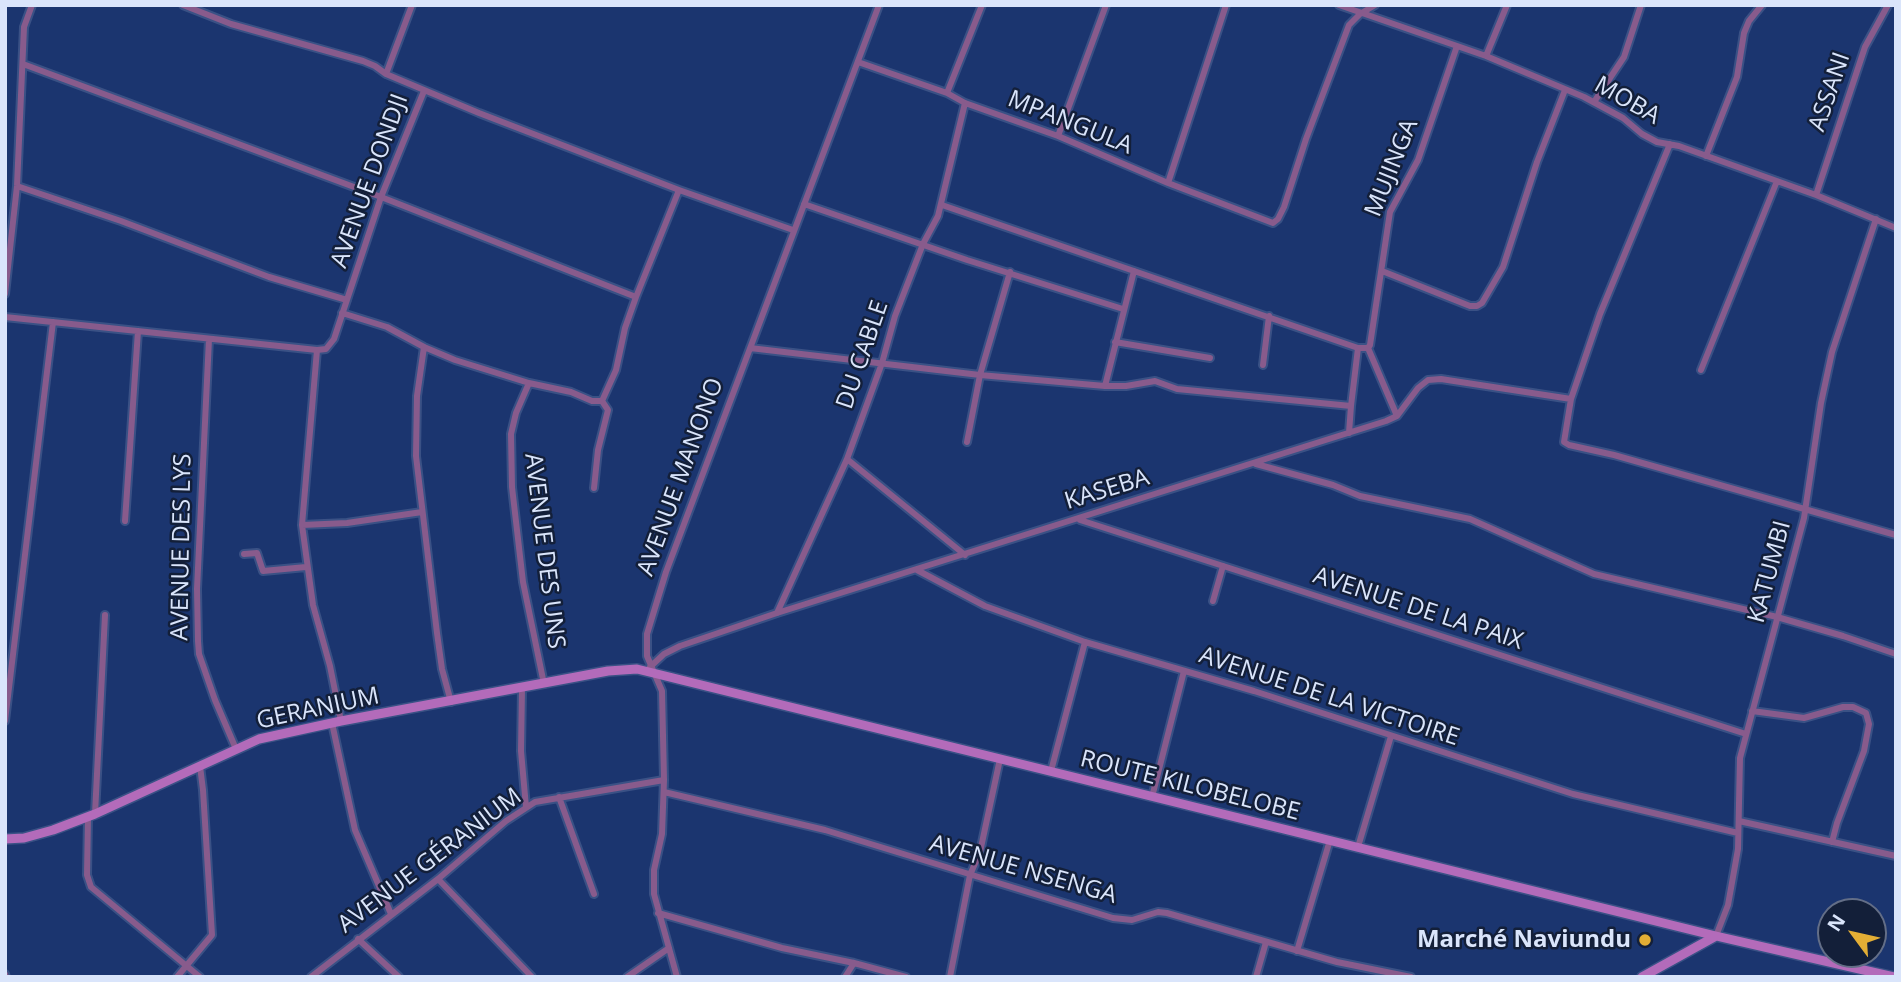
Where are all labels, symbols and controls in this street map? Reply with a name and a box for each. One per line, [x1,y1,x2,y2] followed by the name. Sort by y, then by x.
[1803,49,1857,135] street label: ASSANI
[1589,71,1665,131] street label: MOBA
[1003,85,1137,161] street label: MPANGULA
[325,90,415,272] street label: AVENUE DONDJI
[1359,115,1425,221] street label: MUJINGA
[831,297,895,413] street label: DU CABLE
[632,374,730,580] street label: AVENUE MANONO
[518,452,570,650] street label: AVENUE DES UNS
[166,453,198,641] street label: AVENUE DES LYS
[1061,464,1153,516] street label: KASEBA
[1743,518,1797,626] street label: KATUMBI
[1309,561,1527,657] street label: AVENUE DE LA PAIX
[1195,641,1463,753] street label: AVENUE DE LA VICTOIRE
[254,682,382,736] street label: GERANIUM
[1077,745,1303,827] street label: ROUTE KILOBELOBE
[332,783,528,939] street label: AVENUE GÉRANIUM
[926,830,1120,910] street label: AVENUE NSENGA
[1817,898,1887,968] north arrow
[1821,909,1851,936] text: N
[1417,926,1631,954] place label: Marché Naviundu
[1637,932,1653,948] marker: Marché Naviundu

